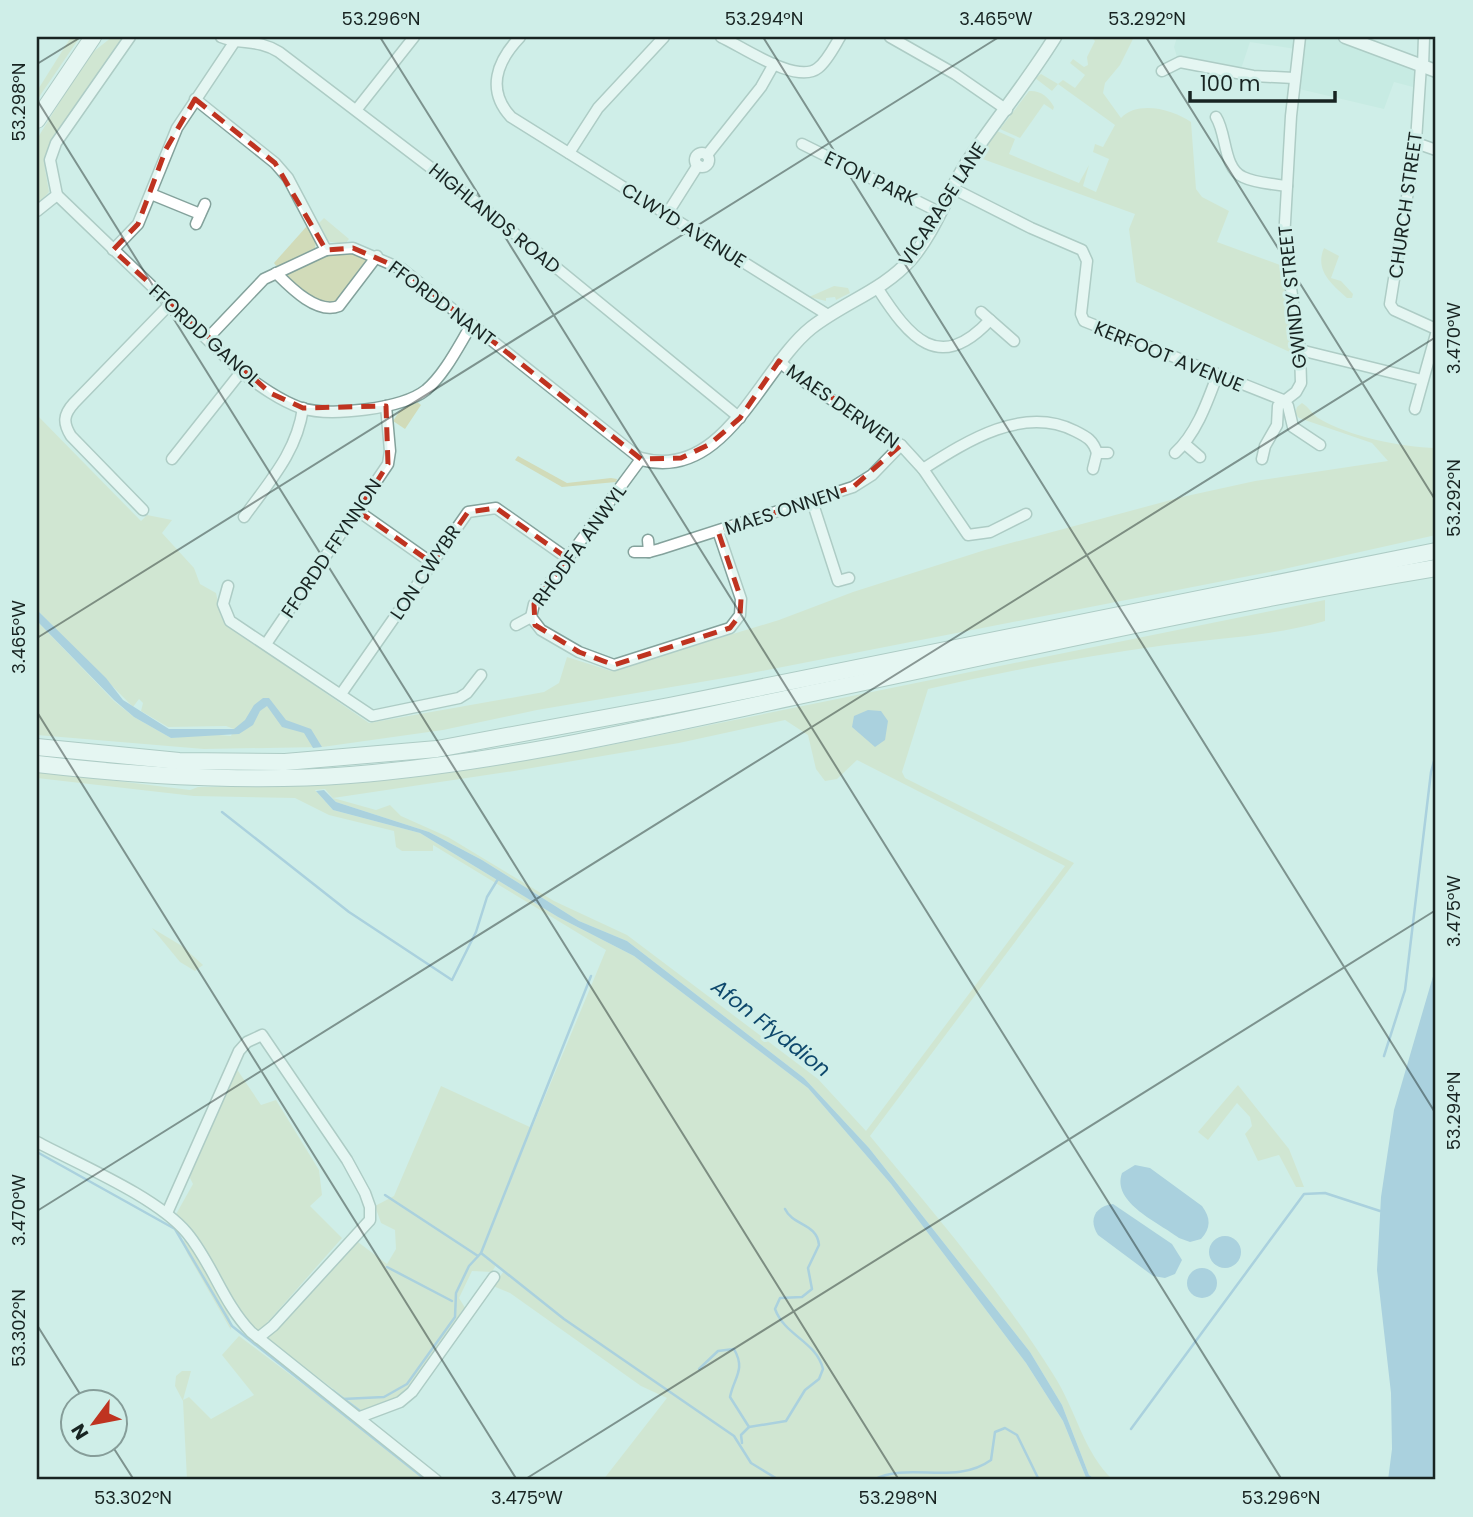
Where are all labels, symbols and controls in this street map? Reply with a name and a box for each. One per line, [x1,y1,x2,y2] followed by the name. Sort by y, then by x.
[342,6,420,31] text: 53.296°N
[725,6,803,31] text: 53.294°N
[959,6,1033,31] text: 3.465°W
[1108,6,1186,31] text: 53.292°N
[1190,60,1335,104] scale bar
[6,63,31,141] text: 53.298°N
[1200,69,1260,98] text: 100 m
[1382,130,1429,280] street label: CHURCH STREET
[892,137,993,272] street label: VICARAGE LANE
[820,144,922,213] street label: ETON PARK
[423,157,566,280] street label: HIGHLANDS ROAD
[616,176,751,275] street label: CLWYD AVENUE
[1272,224,1313,370] street label: GWINDY STREET
[383,254,501,353] street label: FFORDD NANT
[143,278,266,393] street label: FFORDD GANOL
[1441,302,1466,374] text: 3.470°W
[1090,314,1247,399] street label: KERFOOT AVENUE
[781,358,904,455] street label: MAES DERWEN
[1441,459,1466,537] text: 53.292°N
[275,473,388,623] street label: FFORDD FFYNNON
[526,479,633,612] street label: RHODFA ANWYL
[721,479,843,542] street label: MAES ONNEN
[384,520,467,625] street label: LON CWYBR
[6,600,31,674] text: 3.465°W
[1441,875,1466,947] text: 3.475°W
[705,971,837,1083] water label: Afon Ffyddion
[1441,1072,1466,1150] text: 53.294°N
[6,1174,31,1246] text: 3.470°W
[6,1289,31,1367] text: 53.302°N
[60,1388,130,1458] north arrow
[65,1419,95,1445] text: N
[94,1485,172,1510] text: 53.302°N
[491,1485,563,1510] text: 3.475°W
[859,1485,937,1510] text: 53.298°N
[1242,1485,1320,1510] text: 53.296°N

